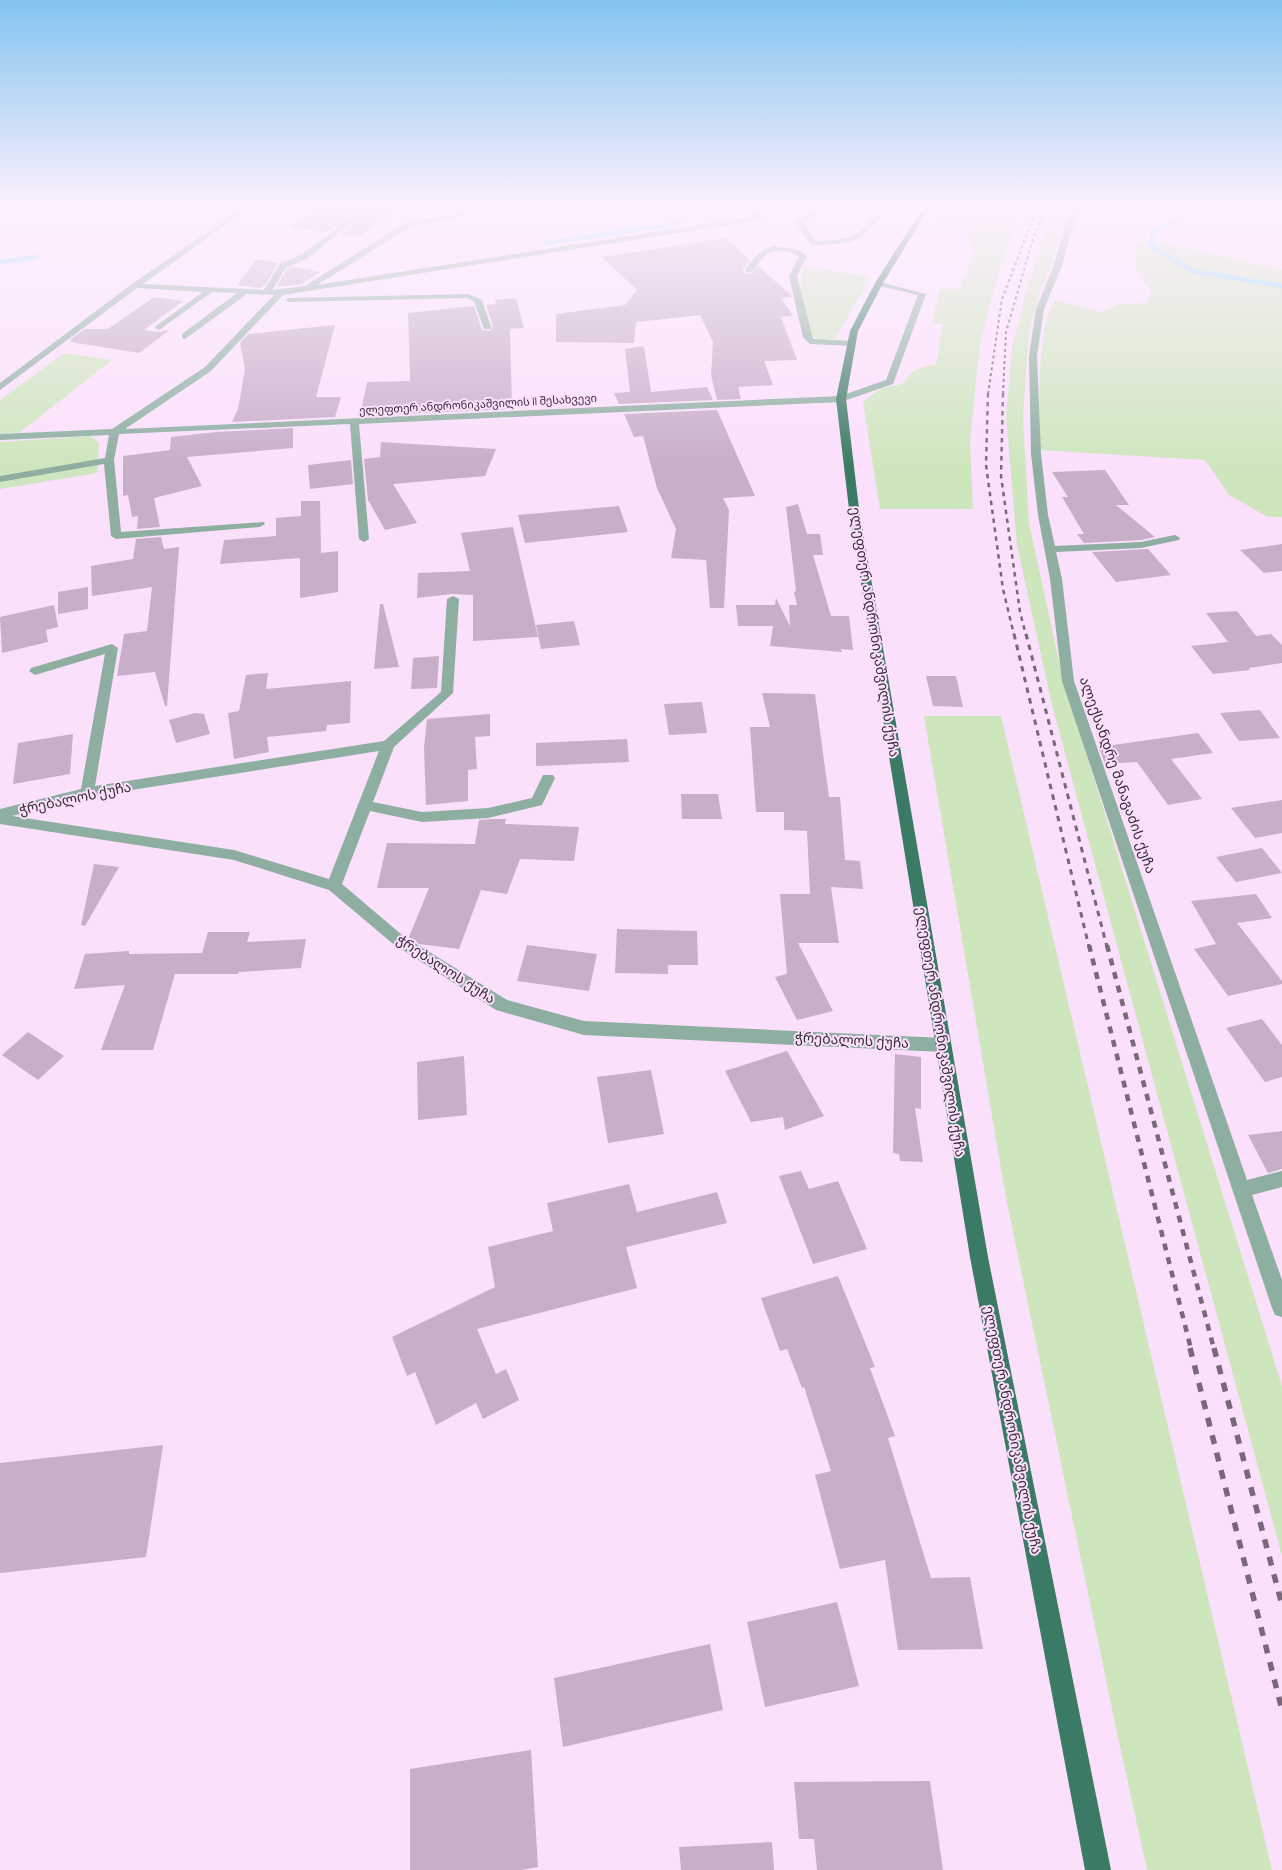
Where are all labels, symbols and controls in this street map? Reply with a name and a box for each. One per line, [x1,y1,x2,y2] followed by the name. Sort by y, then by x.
[359,391,597,417] street label: ელეფთერ ანდრონიკაშვილის II შესახვევი
[846,506,904,758] street label: ელეფთერ ანდრონიკაშვილის ქუჩა
[1076,674,1160,876] street label: ალექსანდრე მანაგაძის ქუჩა
[17,777,133,819] street label: ჭრებალოს ქუჩა
[912,906,970,1158] street label: ელეფთერ ანდრონიკაშვილის ქუჩა
[393,930,499,1008] street label: ჭრებალოს ქუჩა
[795,1028,909,1052] street label: ჭრებალოს ქუჩა
[980,1304,1046,1556] street label: ელეფთერ ანდრონიკაშვილის ქუჩა

